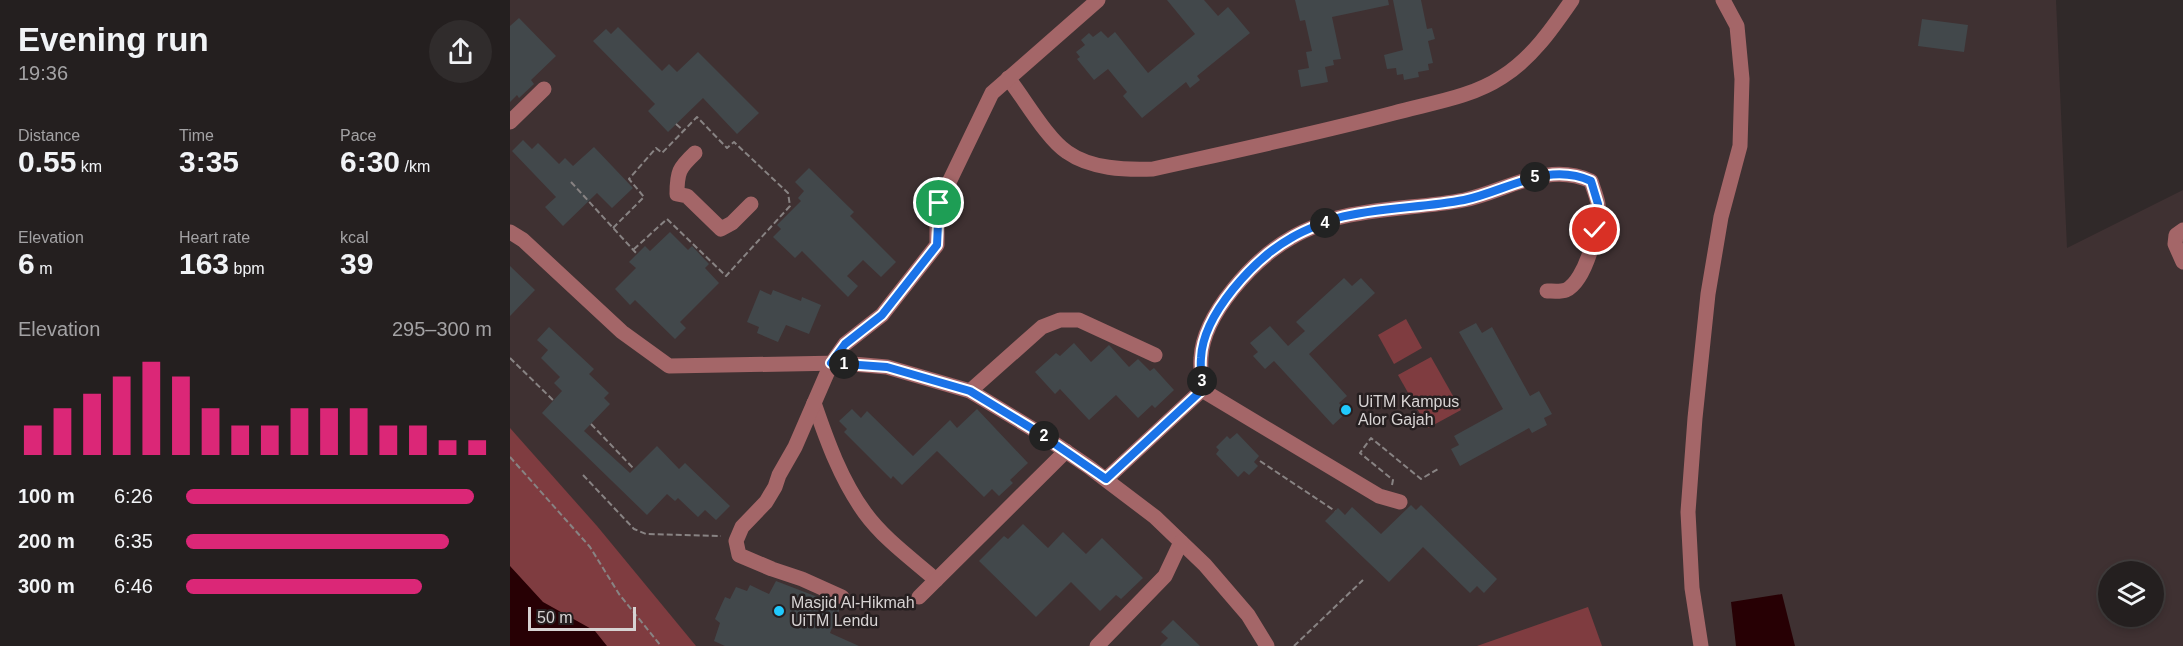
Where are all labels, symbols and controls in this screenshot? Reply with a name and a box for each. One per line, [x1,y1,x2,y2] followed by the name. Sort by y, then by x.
[429,20,492,83] button: share
[18,21,209,58] text: Evening run
[18,62,68,84] text: 19:36
[18,127,80,144] text: Distance
[179,127,214,144] text: Time
[340,127,376,144] text: Pace
[18,145,76,178] text: 0.55
[179,145,239,178] text: 3:35
[340,145,400,178] text: 6:30
[76,158,102,175] text: km
[400,158,430,175] text: /km
[1520,162,1550,192] pin: 5
[1531,168,1539,185] text: 5
[913,177,964,228] pin
[922,186,955,219] icon: arrive
[1569,204,1620,255] pin
[1310,208,1340,238] pin: 4
[1578,213,1611,246] icon: check
[1321,214,1329,231] text: 4
[18,229,84,246] text: Elevation
[179,229,250,246] text: Heart rate
[340,229,368,246] text: kcal
[18,247,35,280] text: 6
[179,247,229,280] text: 163
[340,247,373,280] text: 39
[35,260,52,277] text: m
[229,260,265,277] text: bpm
[18,318,100,340] text: Elevation
[392,318,492,340] text: 295–300 m
[829,349,859,379] pin: 1
[840,355,848,372] text: 1
[1187,366,1217,396] pin: 3
[1198,372,1206,389] text: 3
[1358,393,1459,428] place label: UiTM Kampus Alor Gajah
[1339,403,1353,417] marker: UiTM Kampus Alor Gajah
[1029,421,1059,451] pin: 2
[1040,427,1048,444] text: 2
[18,485,75,507] text: 100 m
[114,485,153,507] text: 6:26
[18,530,75,552] text: 200 m
[114,530,153,552] text: 6:35
[2098,561,2164,627] map controls
[2098,561,2164,627] button: layers
[18,575,75,597] text: 300 m
[114,575,153,597] text: 6:46
[791,594,915,629] place label: Masjid Al-Hikmah UiTM Lendu
[528,604,636,632] scale bar
[772,604,786,618] marker: Masjid Al-Hikmah UiTM Lendu
[537,609,573,626] text: 50 m

